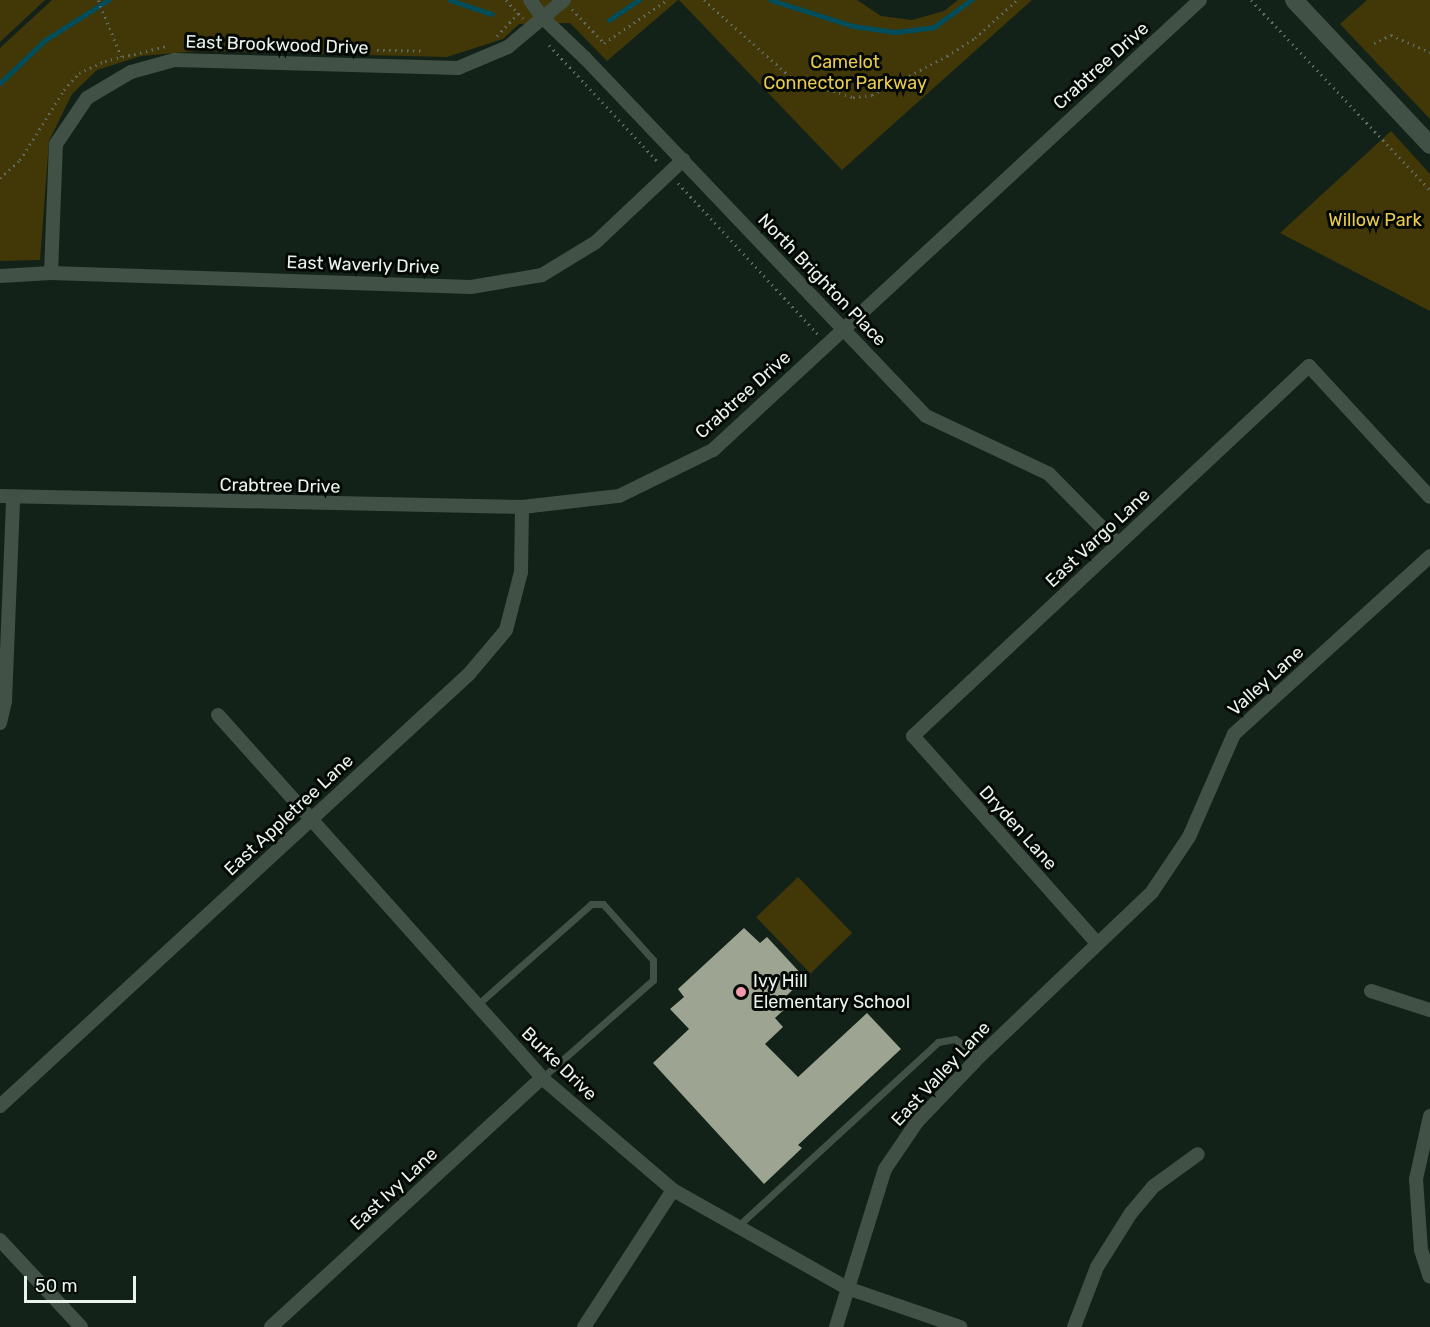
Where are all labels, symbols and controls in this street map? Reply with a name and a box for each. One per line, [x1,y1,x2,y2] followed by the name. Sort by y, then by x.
[1049,18,1153,114] street label: Crabtree Drive
[185,31,369,59] street label: East Brookwood Drive
[763,52,927,94] park label: Camelot Connector Parkway
[753,209,891,351] street label: North Brighton Place
[1328,209,1422,231] park label: Willow Park
[286,252,440,278] street label: East Waverly Drive
[691,347,795,443] street label: Crabtree Drive
[219,474,341,498] street label: Crabtree Drive
[1041,484,1155,592] street label: East Vargo Lane
[1224,641,1308,721] street label: Valley Lane
[220,750,358,880] street label: East Appletree Lane
[975,781,1061,875] street label: Dryden Lane
[753,971,911,1014] place label: Ivy Hill Elementary School
[734,985,748,999] marker: Ivy Hill Elementary School
[887,1017,995,1131] street label: East Valley Lane
[517,1023,601,1105] street label: Burke Drive
[346,1143,442,1235] street label: East Ivy Lane
[27,1264,140,1302] scale bar
[35,1275,78,1297] text: 50 m

